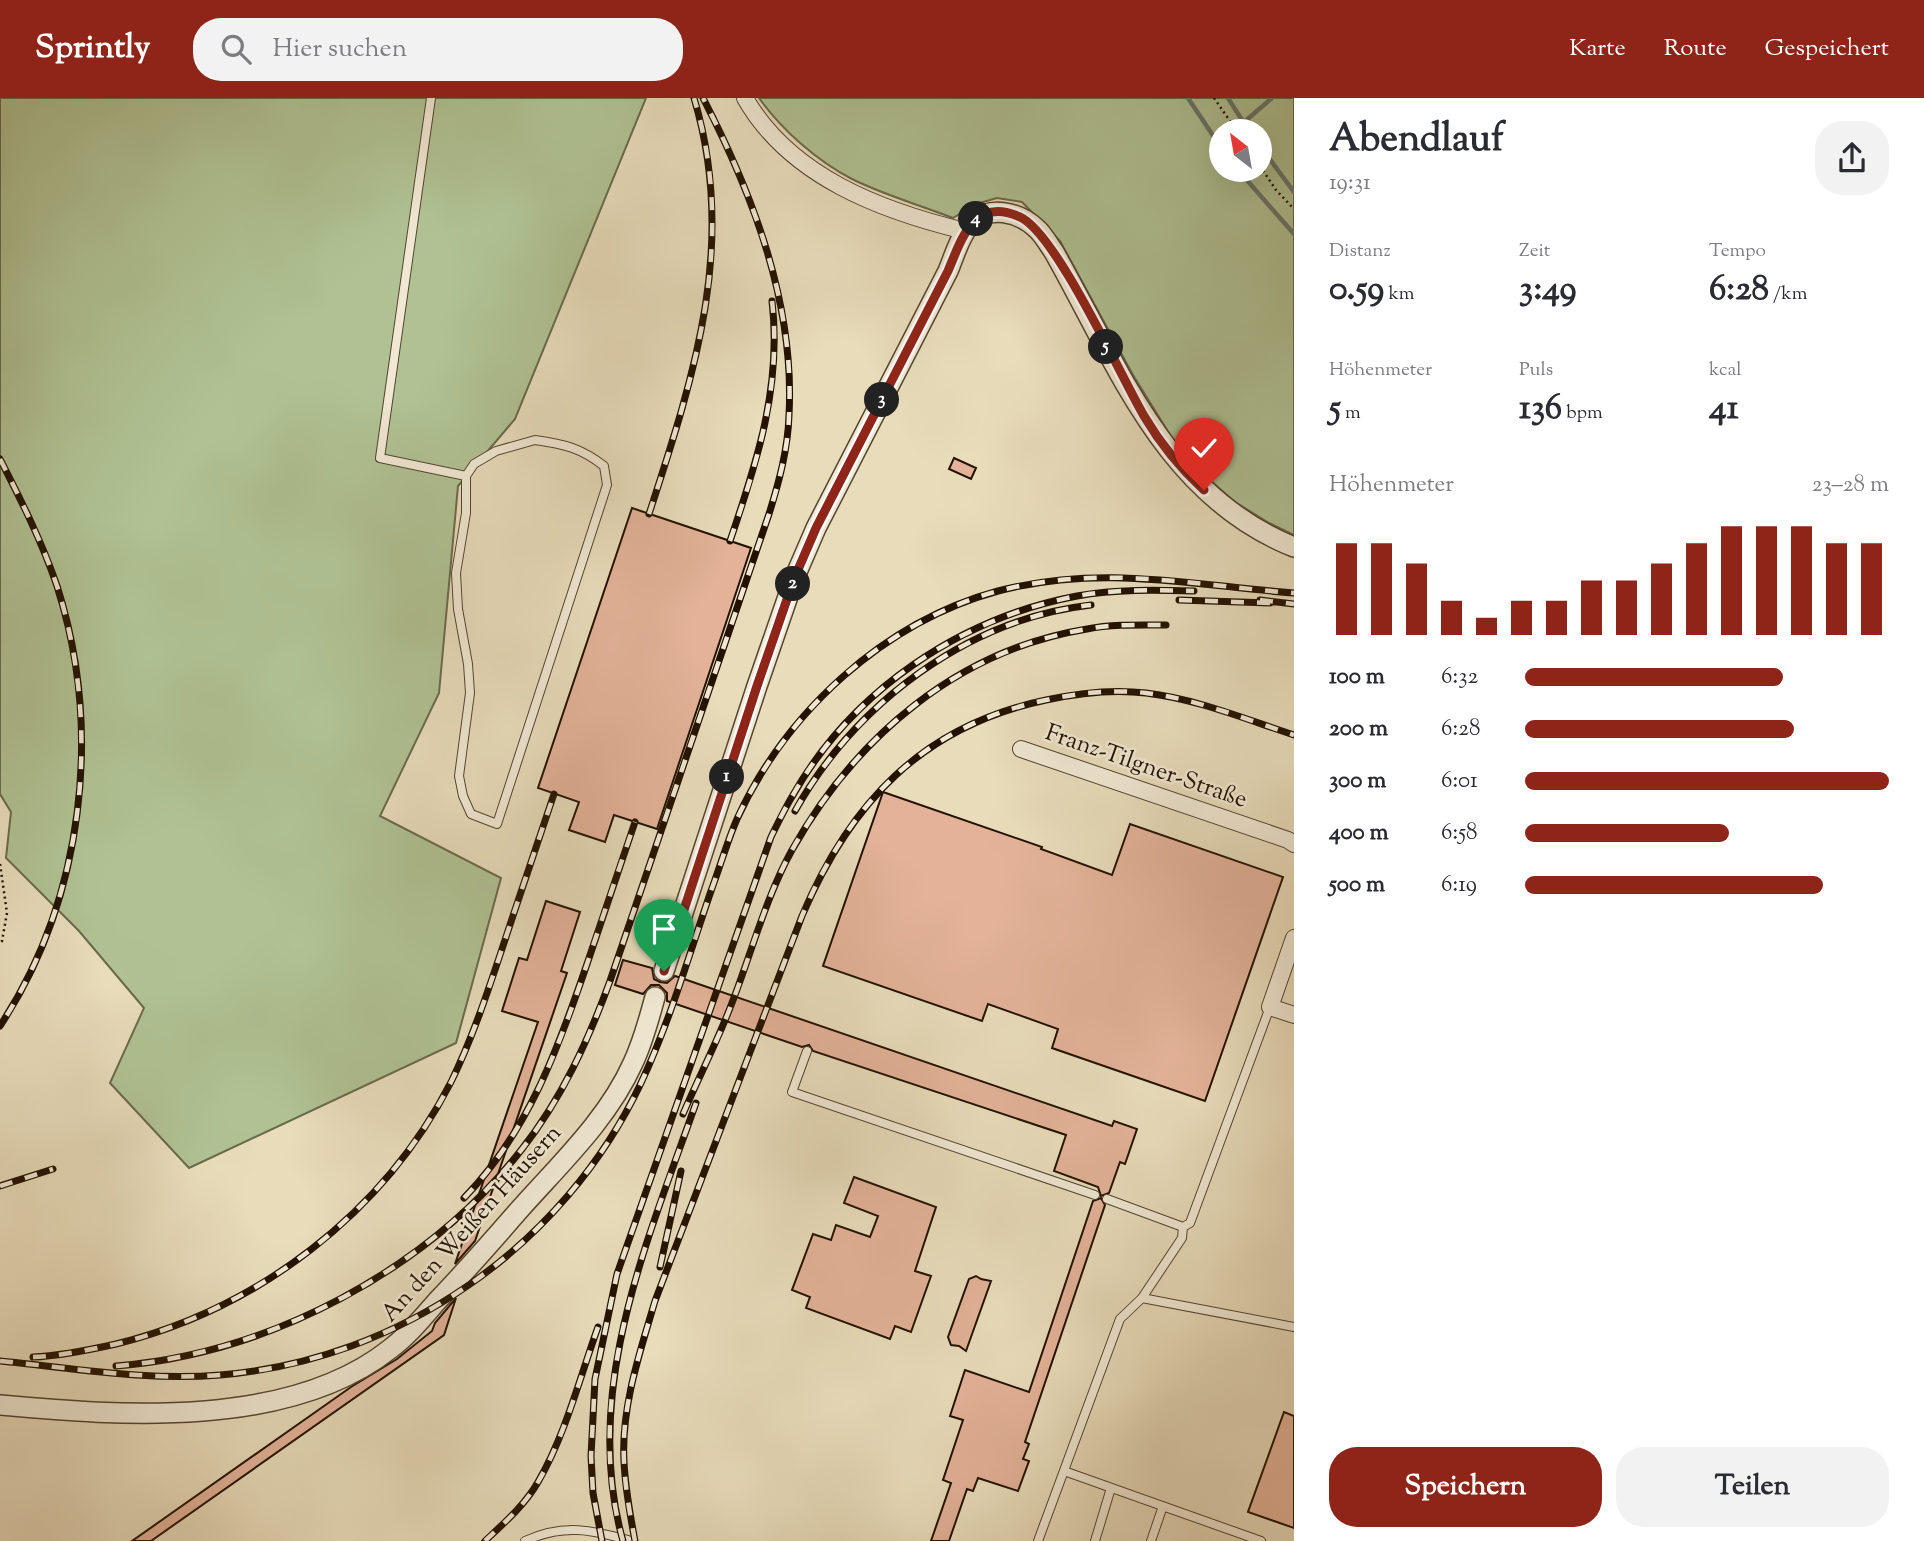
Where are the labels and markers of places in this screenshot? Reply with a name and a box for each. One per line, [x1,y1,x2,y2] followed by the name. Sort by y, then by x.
[958,202,993,236] pin: 4
[1088,330,1124,364] pin: 5
[864,382,900,418] pin: 3
[1174,418,1234,490] pin
[776,566,810,602] pin: 2
[710,760,744,794] pin: 1
[634,899,694,971] pin

